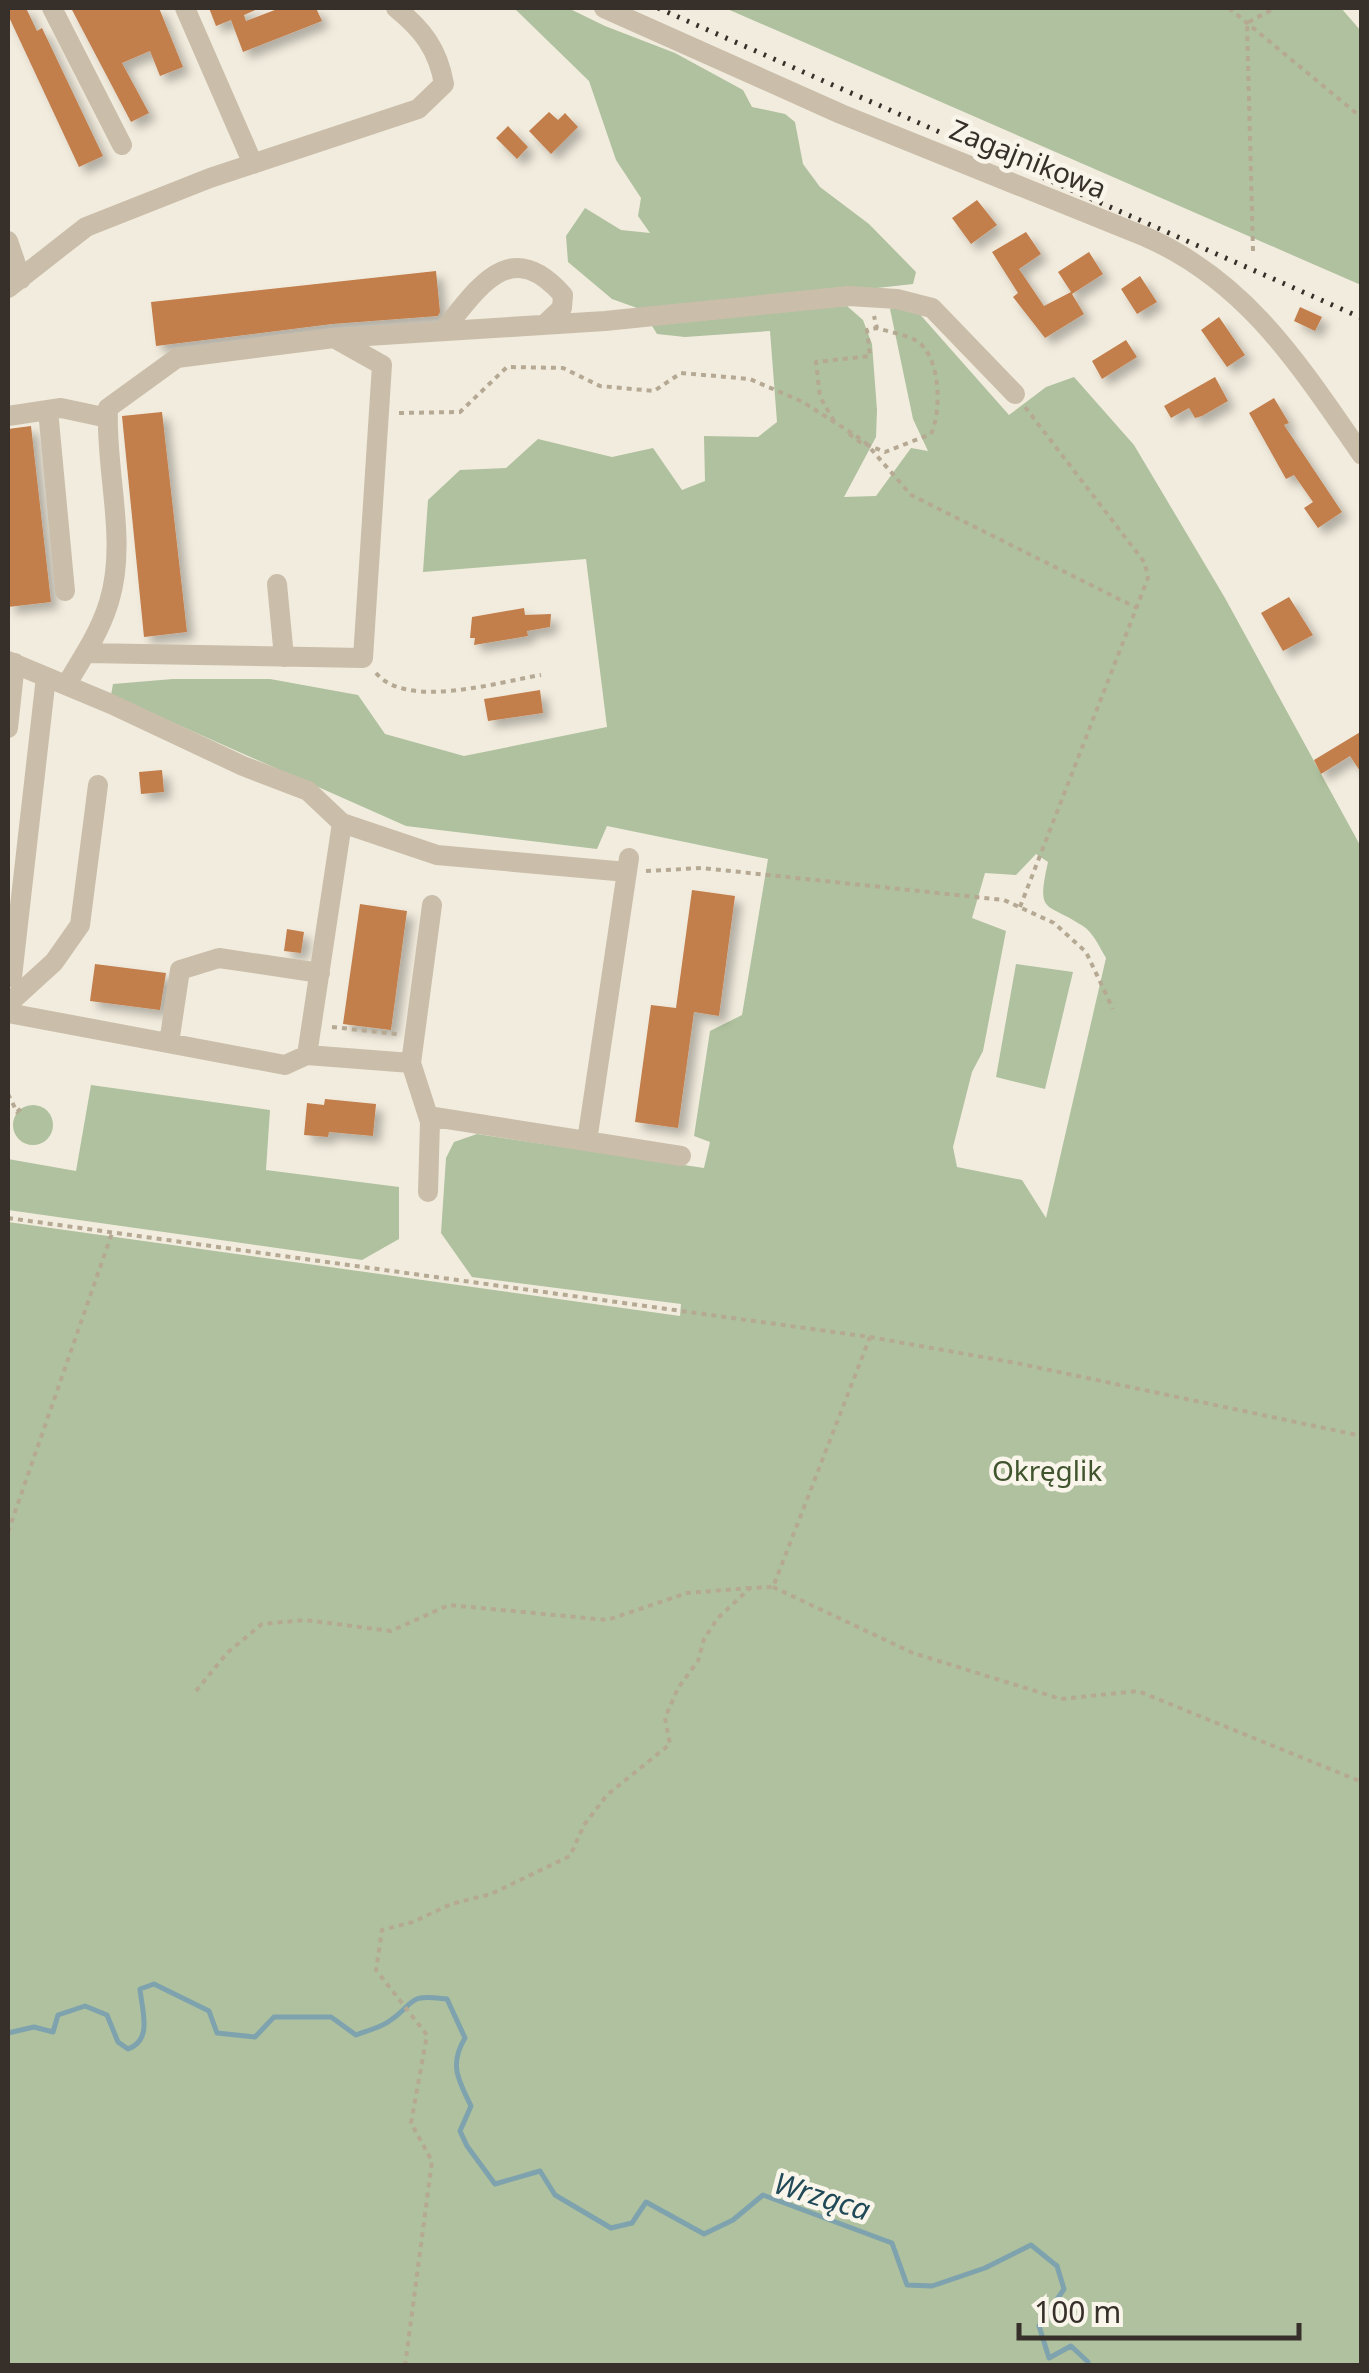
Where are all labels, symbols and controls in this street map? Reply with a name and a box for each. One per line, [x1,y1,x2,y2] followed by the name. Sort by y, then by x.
[945,109,1112,207] street label: Zagajnikowa
[992,1451,1102,1489] park label: Okręglik
[769,2162,875,2230] water label: Wrząca
[1019,2278,1299,2340] scale bar
[1034,2291,1121,2332] text: 100 m

